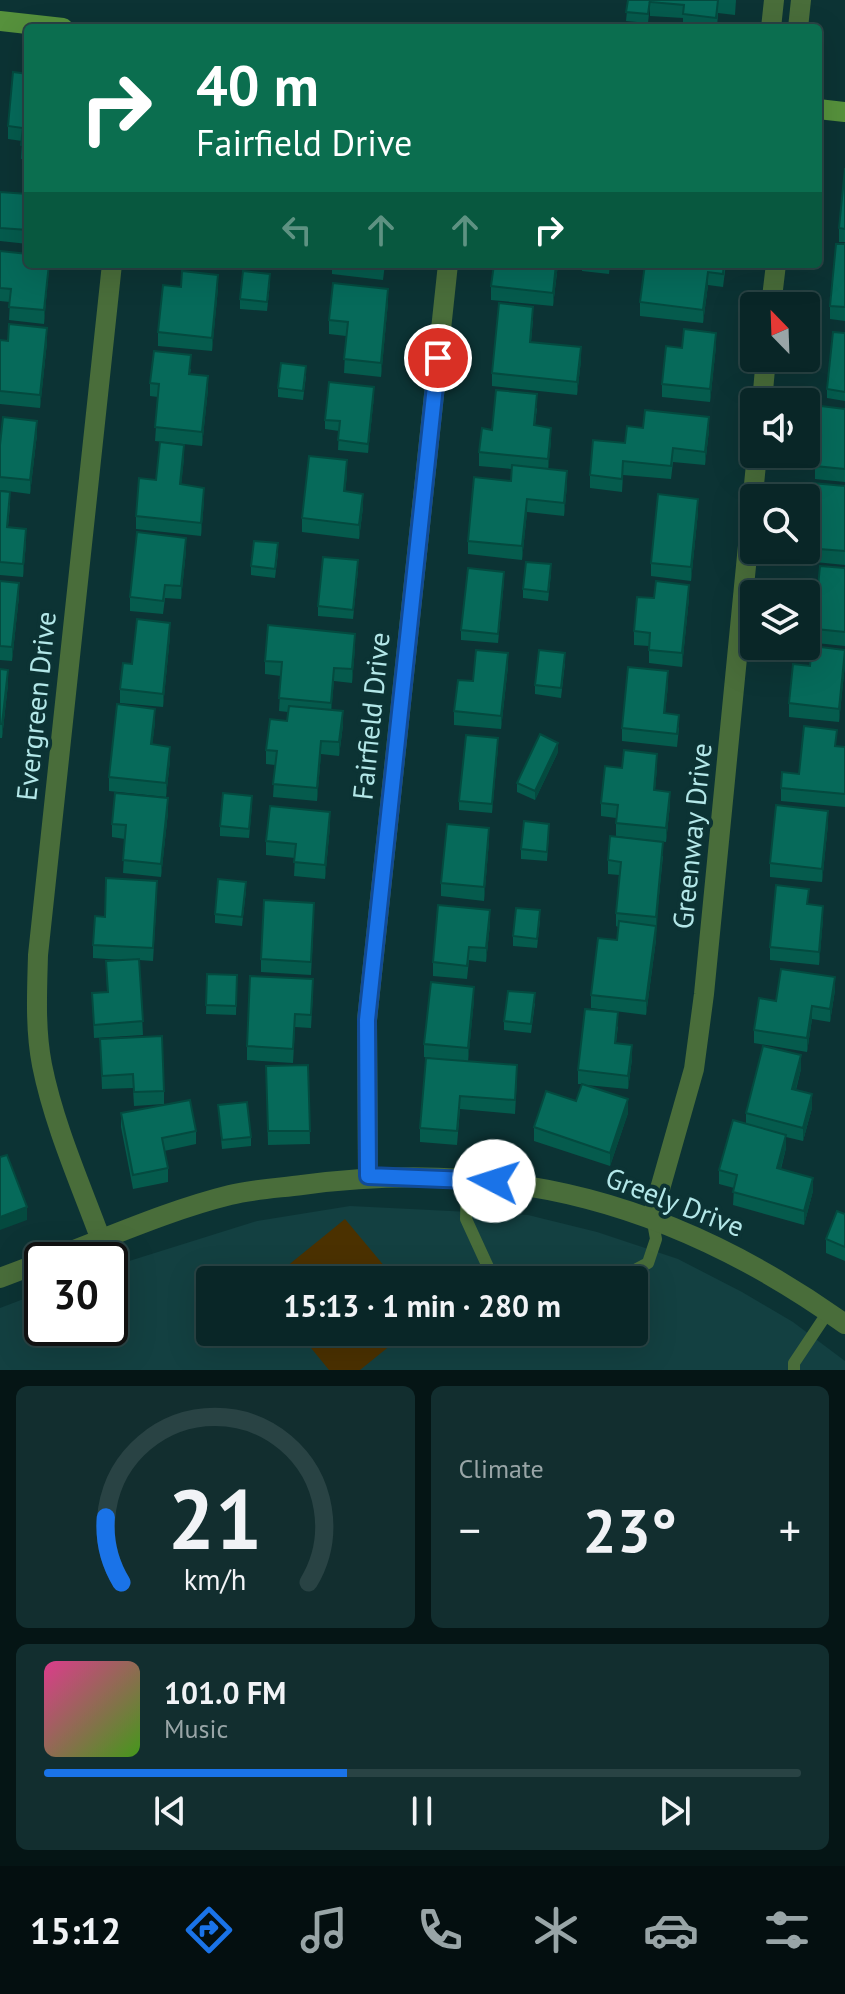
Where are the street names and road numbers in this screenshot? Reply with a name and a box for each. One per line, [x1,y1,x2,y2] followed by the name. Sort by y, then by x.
[7,609,64,802] street label: Evergreen Drive
[343,630,398,802] street label: Fairfield Drive
[663,741,720,931] street label: Greenway Drive
[601,1158,750,1245] street label: Greely Drive

